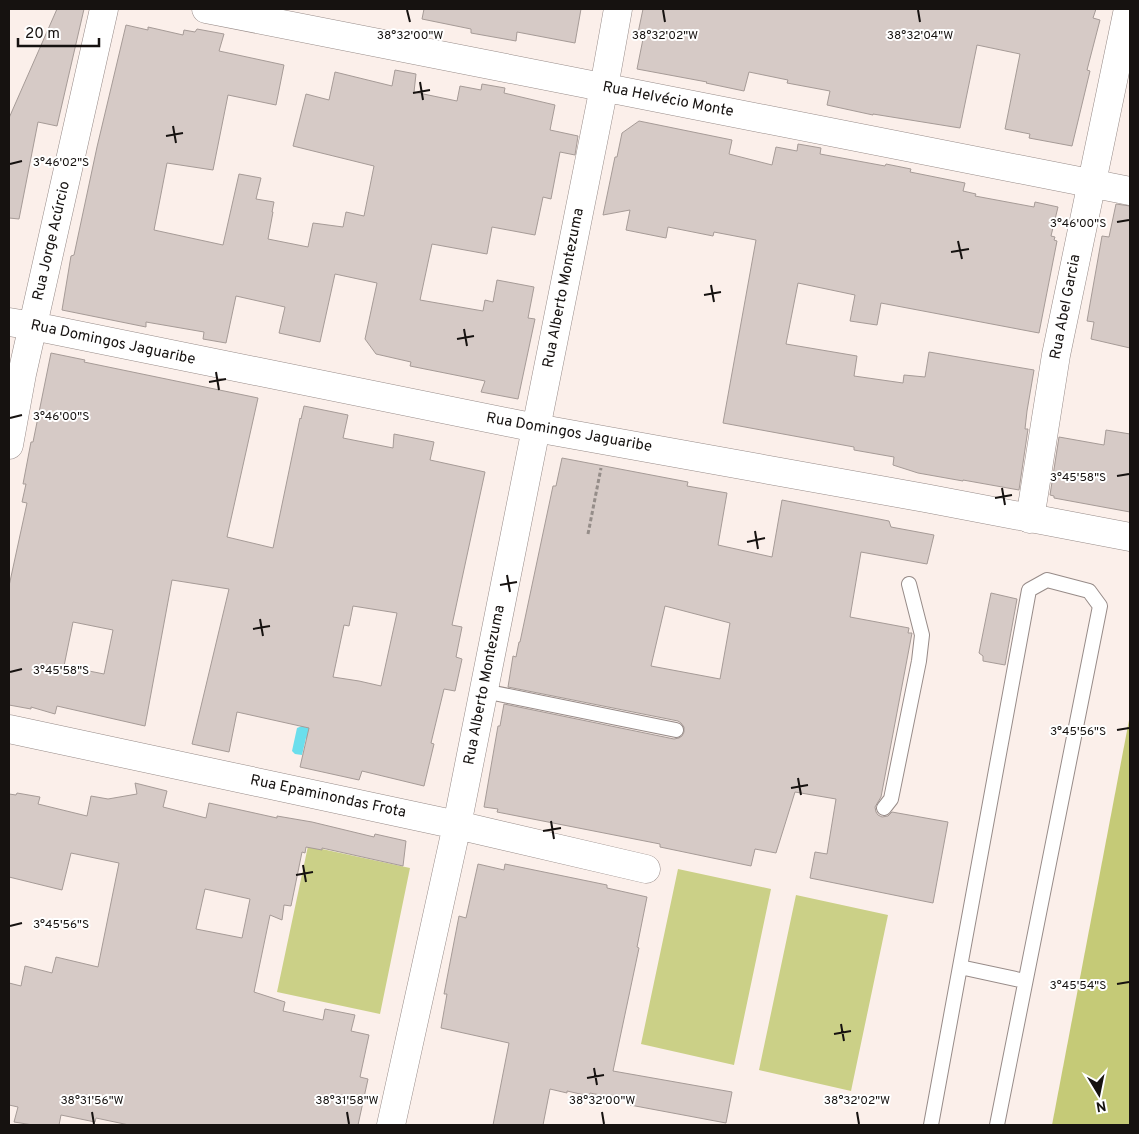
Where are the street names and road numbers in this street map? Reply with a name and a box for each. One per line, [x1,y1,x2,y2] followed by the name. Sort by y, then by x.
[601,78,735,122] street label: Rua Helvécio Monte
[29,179,75,303] street label: Rua Jorge Acúrcio
[539,206,589,370] street label: Rua Alberto Montezuma
[1047,253,1085,361] street label: Rua Abel Garcia
[29,316,197,370] street label: Rua Domingos Jaguaribe
[485,409,653,457] street label: Rua Domingos Jaguaribe
[460,603,510,767] street label: Rua Alberto Montezuma
[248,771,408,823] street label: Rua Epaminondas Frota

